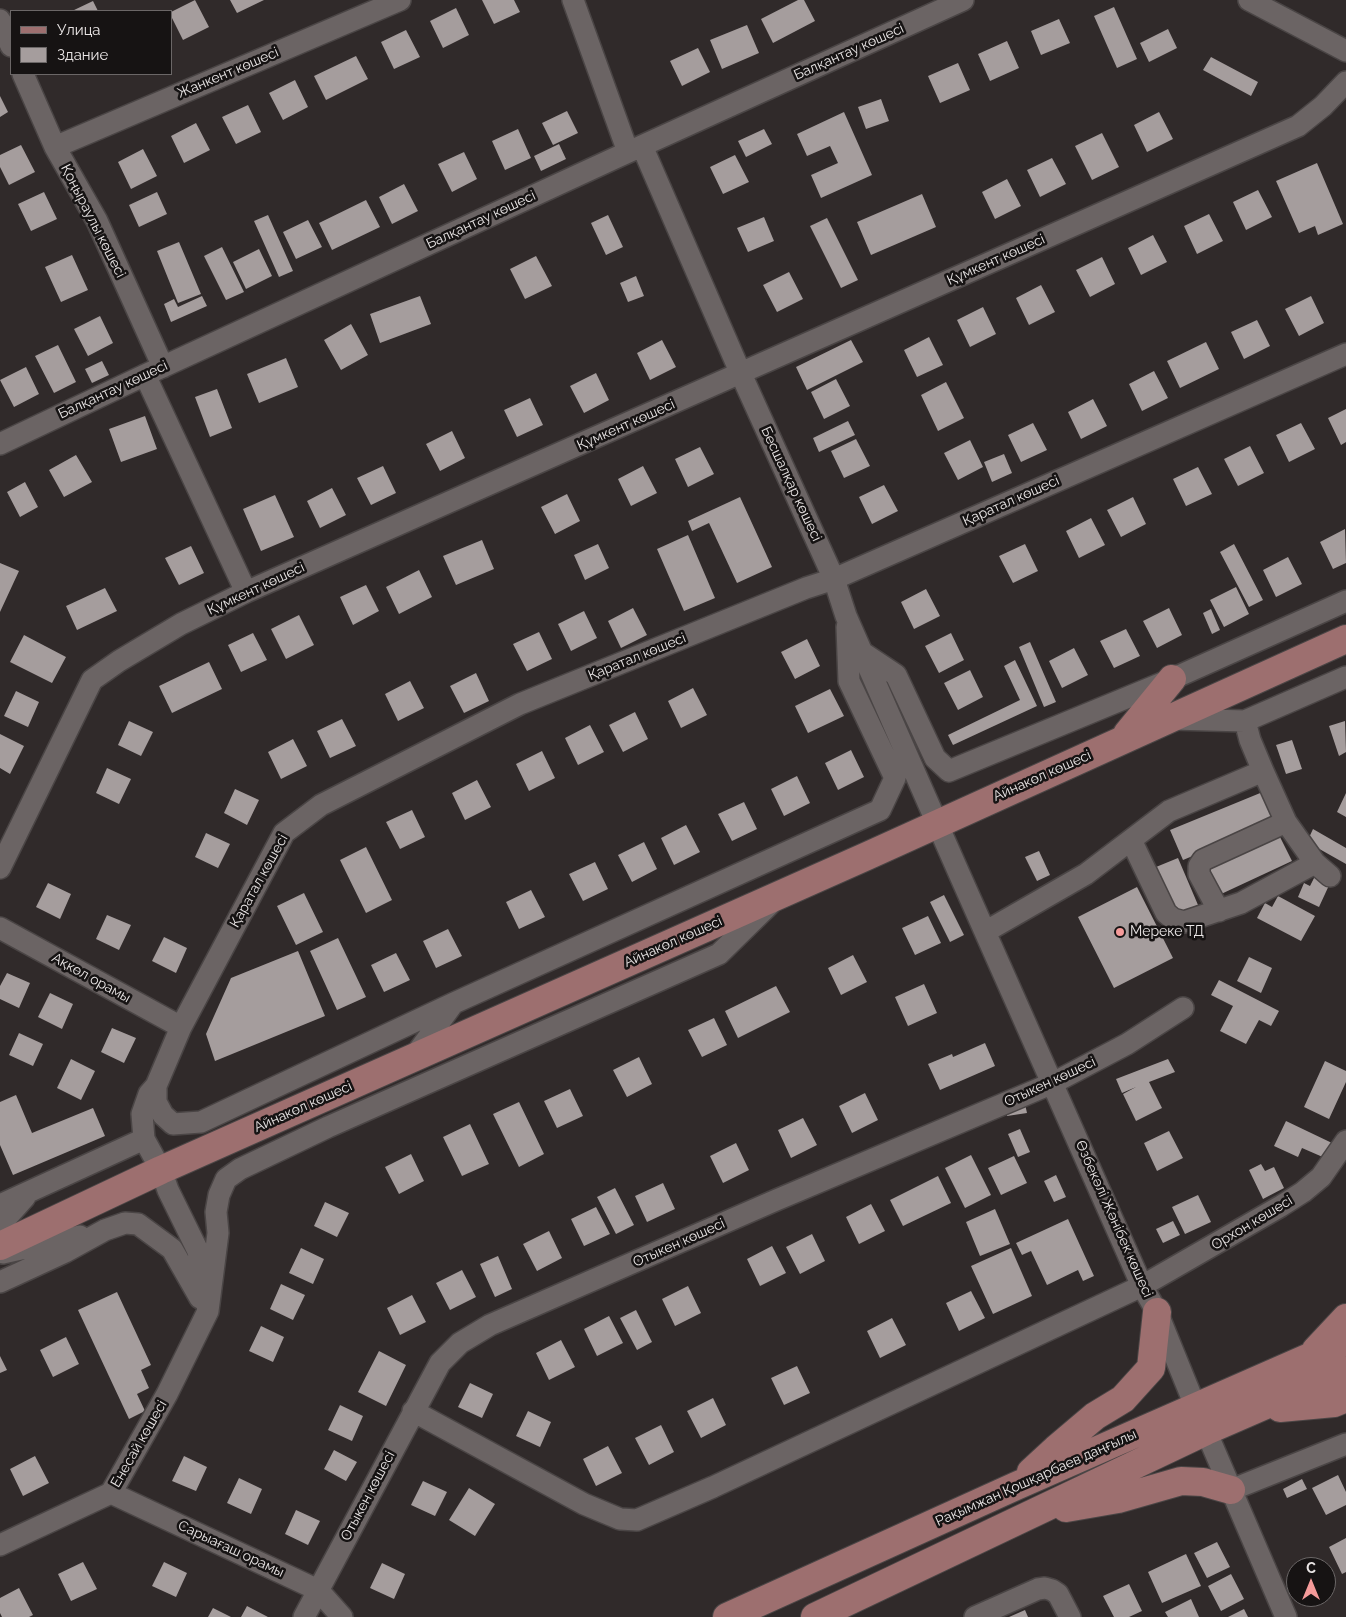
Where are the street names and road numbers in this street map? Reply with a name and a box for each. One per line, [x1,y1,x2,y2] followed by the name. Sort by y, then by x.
[791,20,907,84] street label: Балқантау көшесі
[175,44,281,102] street label: Жанкент көшесі
[57,161,129,281] street label: Қоңыраулы көшесі
[424,187,538,253] street label: Балқантау көшесі
[944,231,1048,289] street label: Құмкент көшесі
[56,357,170,423] street label: Балқантау көшесі
[574,396,678,454] street label: Құмкент көшесі
[757,424,825,544] street label: Бесшалқар көшесі
[960,472,1062,530] street label: Қаратал көшесі
[205,559,307,619] street label: Құмкент көшесі
[586,630,688,684] street label: Қаратал көшесі
[990,747,1094,805] street label: Айнакөл көшесі
[226,831,292,931] street label: Қаратал көшесі
[621,913,725,971] street label: Айнакөл көшесі
[49,949,133,1007] street label: Ақкөл орамы
[1002,1053,1098,1111] street label: Отыкен көшесі
[251,1078,355,1136] street label: Айнакөл көшесі
[1072,1138,1156,1300] street label: Өзбекәлі Жәнібек көшесі
[1208,1192,1296,1254] street label: Орхон көшесі
[630,1215,728,1271] street label: Отыкен көшесі
[107,1398,171,1490] street label: Енесай көшесі
[933,1426,1139,1530] street label: Рақымжан Қошқарбаев даңғылы
[337,1448,399,1544] street label: Отыкен көшесі
[175,1517,287,1581] street label: Сарыағаш орамы

